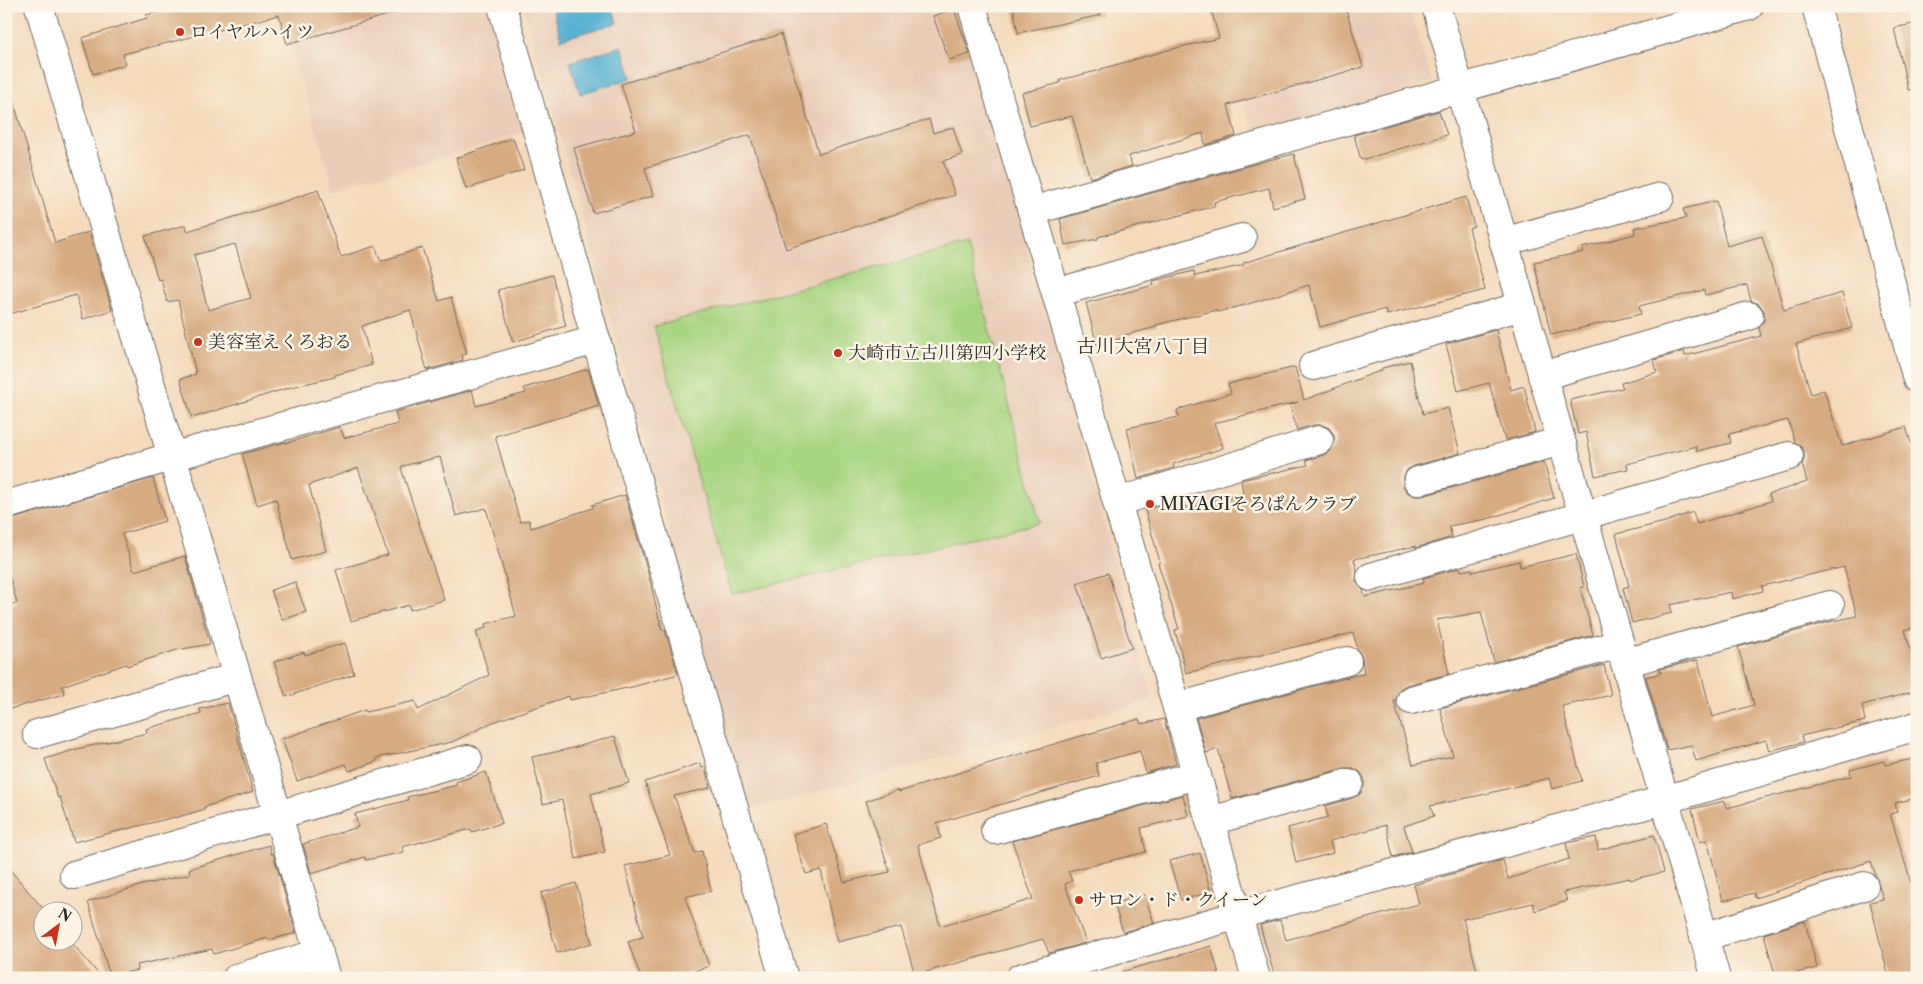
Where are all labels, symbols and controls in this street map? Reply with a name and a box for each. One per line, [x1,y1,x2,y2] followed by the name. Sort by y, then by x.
[190,21,314,43] place label: ロイヤルハイツ
[174,26,186,38] marker: ロイヤルハイツ
[208,331,352,353] place label: 美容室えくろおる
[1076,335,1210,358] district label: 古川大宮八丁目
[192,336,204,348] marker: 美容室えくろおる
[848,342,1046,364] place label: 大崎市立古川第四小学校
[832,347,844,359] marker: 大崎市立古川第四小学校
[1160,493,1356,515] place label: MIYAGIそろばんクラブ
[1144,498,1156,510] marker: MIYAGIそろばんクラブ
[1089,889,1268,911] place label: サロン・ド・クイーン
[1073,894,1085,906] marker: サロン・ド・クイーン
[32,902,82,952] north arrow
[55,904,75,926] text: N

